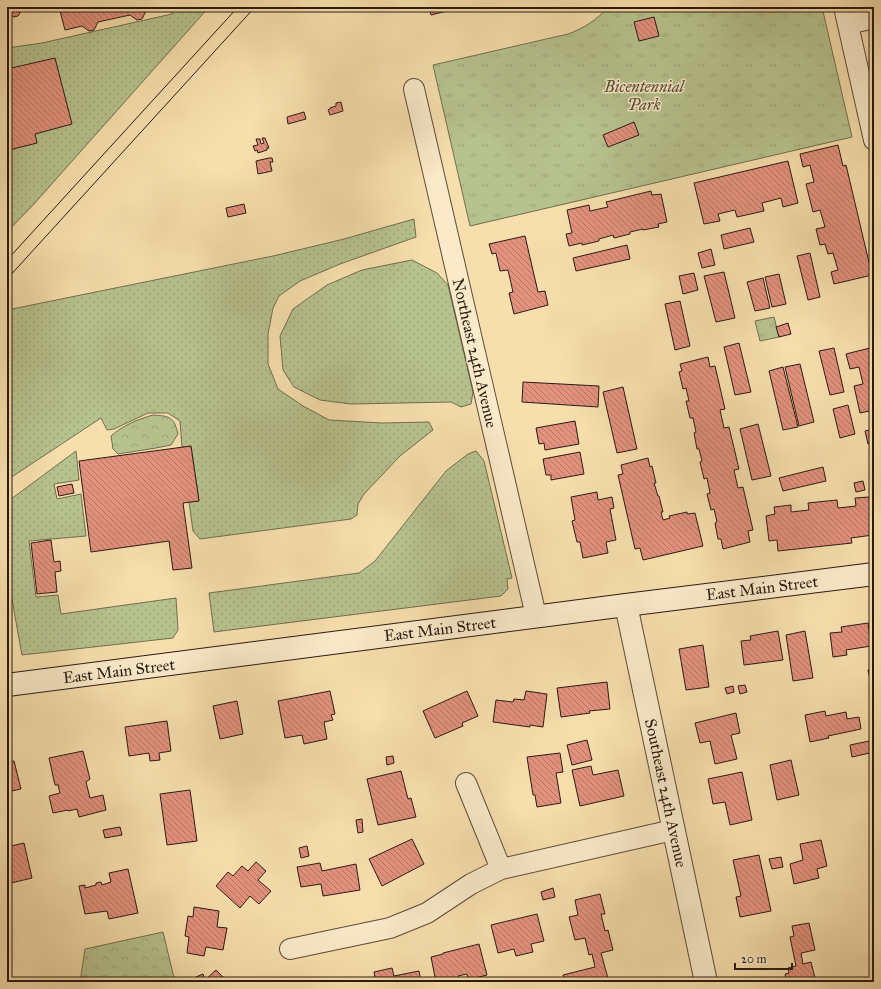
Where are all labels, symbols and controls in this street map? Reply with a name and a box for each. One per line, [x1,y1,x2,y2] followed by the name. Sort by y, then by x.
[603,77,686,114] park label: Bicentennial Park
[449,276,502,430] street label: Northeast 24th Avenue
[705,572,819,604] street label: East Main Street
[383,613,497,645] street label: East Main Street
[62,655,176,687] street label: East Main Street
[641,717,691,869] street label: Southeast 24th Avenue
[735,945,792,971] scale bar
[741,952,767,966] text: 20 m

